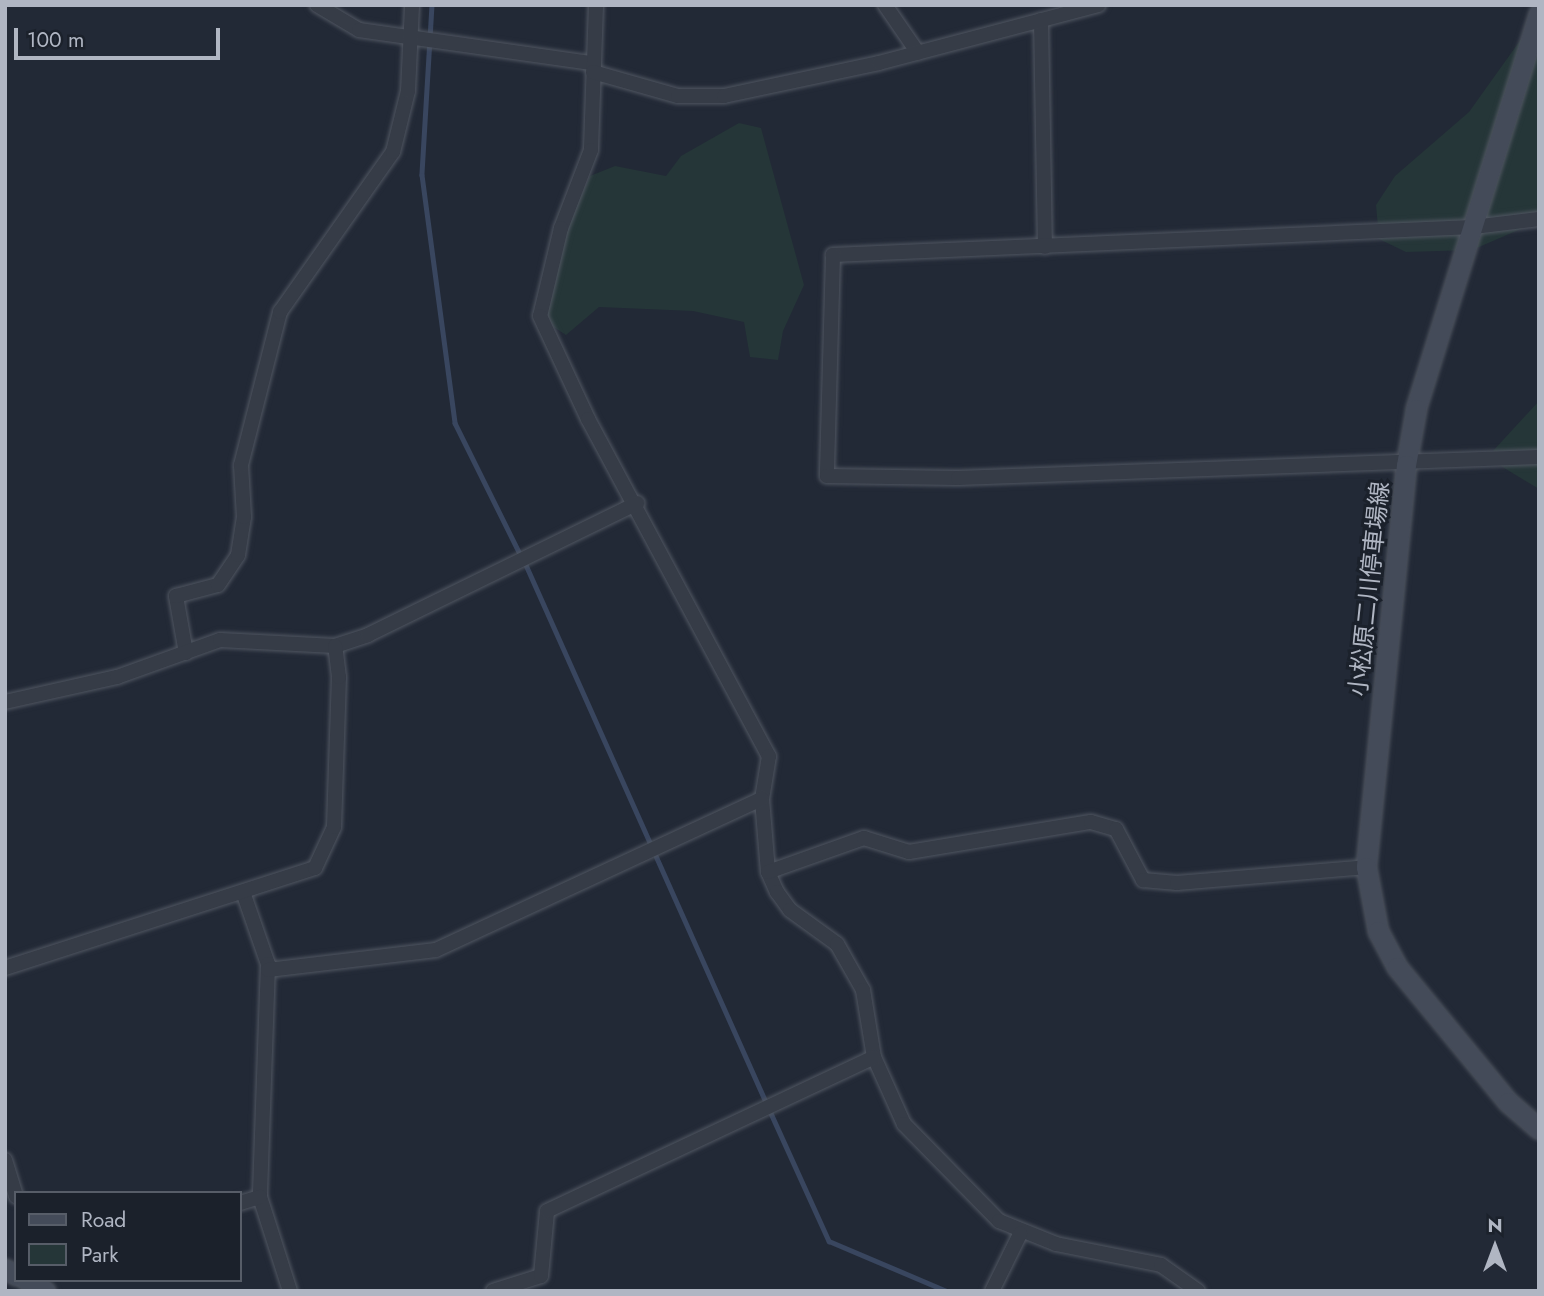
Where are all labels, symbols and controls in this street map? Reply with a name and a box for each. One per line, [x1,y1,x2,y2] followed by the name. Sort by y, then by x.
[18,14,224,58] scale bar
[27,25,84,55] text: 100 m
[1343,480,1395,698] street label: 小松原二川停車場線
[14,1191,242,1282] legend
[81,1205,126,1235] text: Road
[1460,1212,1530,1282] north arrow
[1487,1212,1503,1239] text: N
[81,1240,118,1270] text: Park

